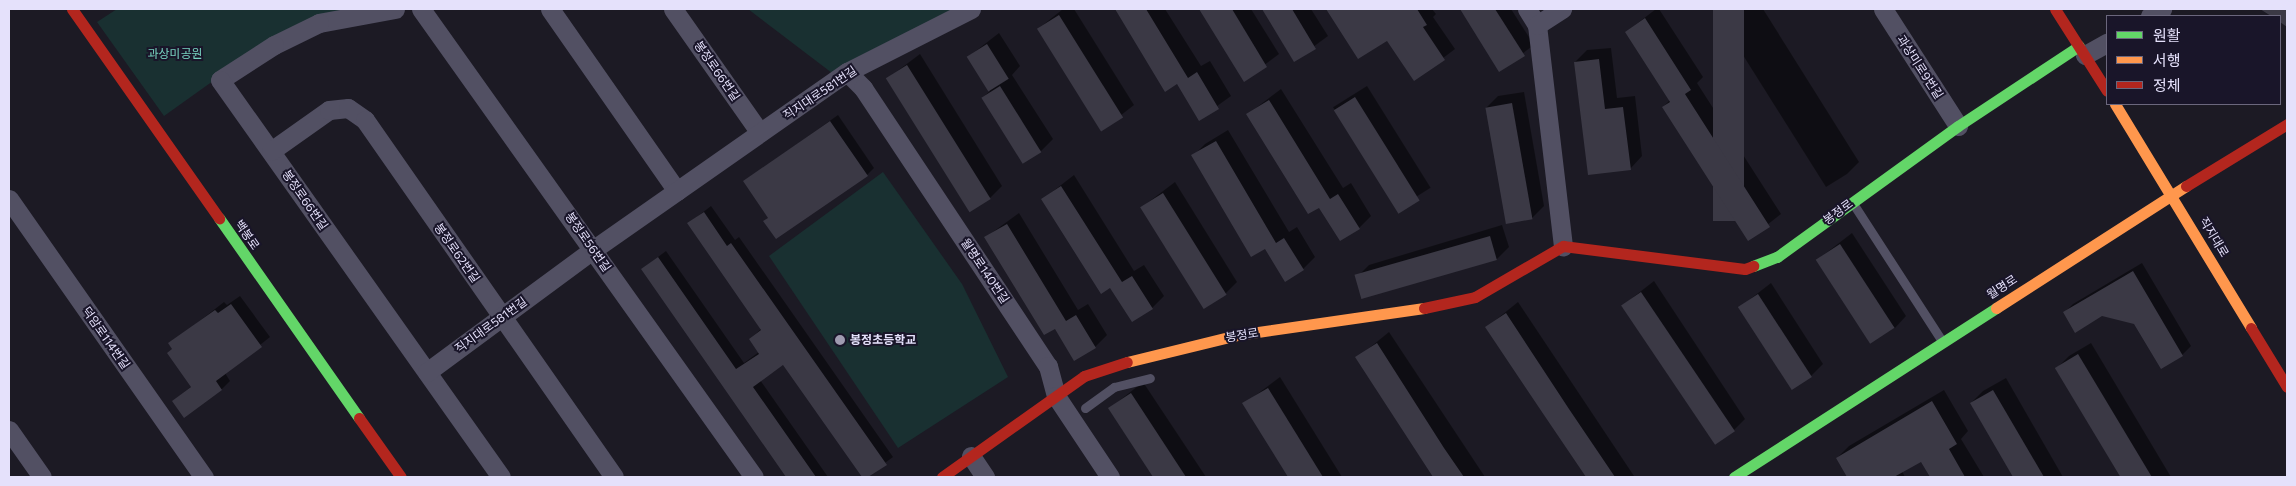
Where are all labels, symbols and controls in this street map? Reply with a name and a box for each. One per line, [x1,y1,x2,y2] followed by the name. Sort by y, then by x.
[2106,15,2281,105] legend
[2153,26,2181,44] text: 원활
[1894,32,1946,102] street label: 과상미로9번길
[691,38,743,104] street label: 봉정로66번길
[147,47,203,61] park label: 과상미공원
[2153,51,2181,69] text: 서행
[781,63,859,123] street label: 직지대로581번길
[2153,76,2181,94] text: 정체
[279,167,331,233] street label: 봉정로66번길
[1820,196,1856,228] street label: 봉정로
[562,209,614,275] street label: 봉정로56번길
[2196,214,2232,260] street label: 직지대로
[232,217,262,253] street label: 백봉로
[431,221,483,285] street label: 봉정로62번길
[958,236,1012,306] street label: 월명로140번길
[1984,272,2020,302] street label: 월명로
[452,294,530,356] street label: 직지대로581번길
[79,304,133,372] street label: 덕암로114번길
[1225,325,1259,345] street label: 봉정로
[850,333,916,347] place label: 봉정초등학교
[834,334,846,346] marker: 봉정초등학교

